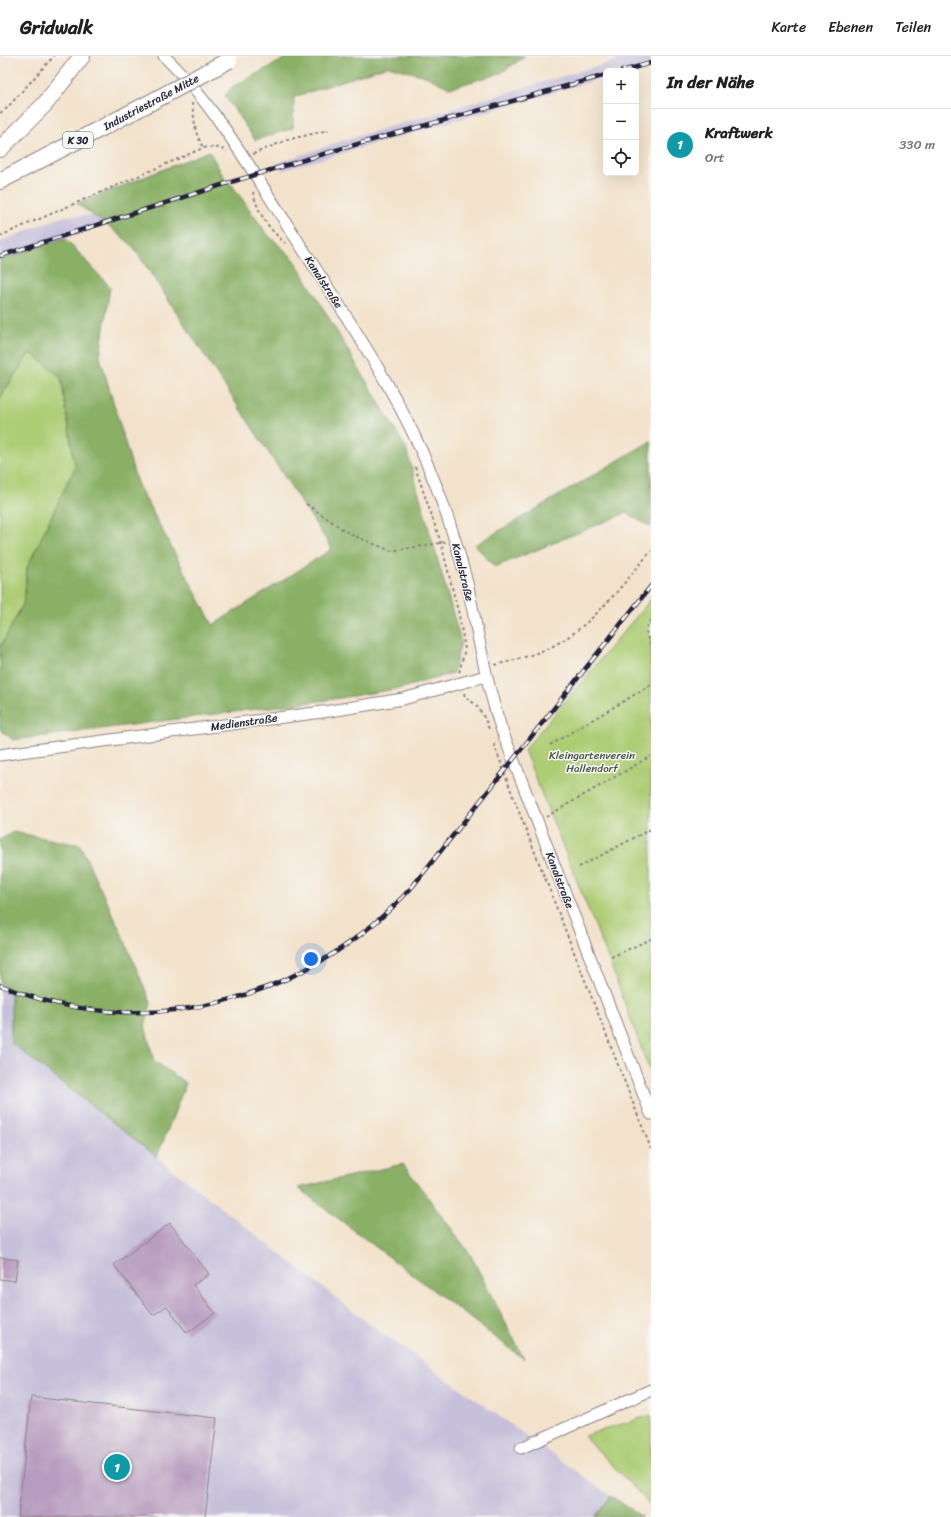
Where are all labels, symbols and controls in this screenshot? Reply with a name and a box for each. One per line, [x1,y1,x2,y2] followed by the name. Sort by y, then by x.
[20,11,93,44] text: Gridwalk
[772,15,806,40] text: Karte
[828,15,873,40] text: Ebenen
[895,15,931,40] text: Teilen
[667,67,754,97] text: In der Nähe
[603,68,639,176] map controls
[603,68,639,104] button: +
[99,69,203,136] street label: Industriestraße Mitte
[603,104,639,140] button: −
[705,120,773,146] text: Kraftwerk
[63,132,93,148] road number: K 30
[677,133,683,156] text: 1
[899,133,935,156] text: 330 m
[603,140,639,176] button: locate
[705,146,724,169] text: Ort
[299,252,348,313] street label: Kanalstraße
[446,541,479,604] street label: Kanalstraße
[209,708,279,737] street label: Medienstraße
[549,746,635,778] park label: Kleingartenverein Hallendorf
[540,849,579,912] street label: Kanalstraße
[301,949,321,969] your location
[104,1452,130,1482] pin: 1

